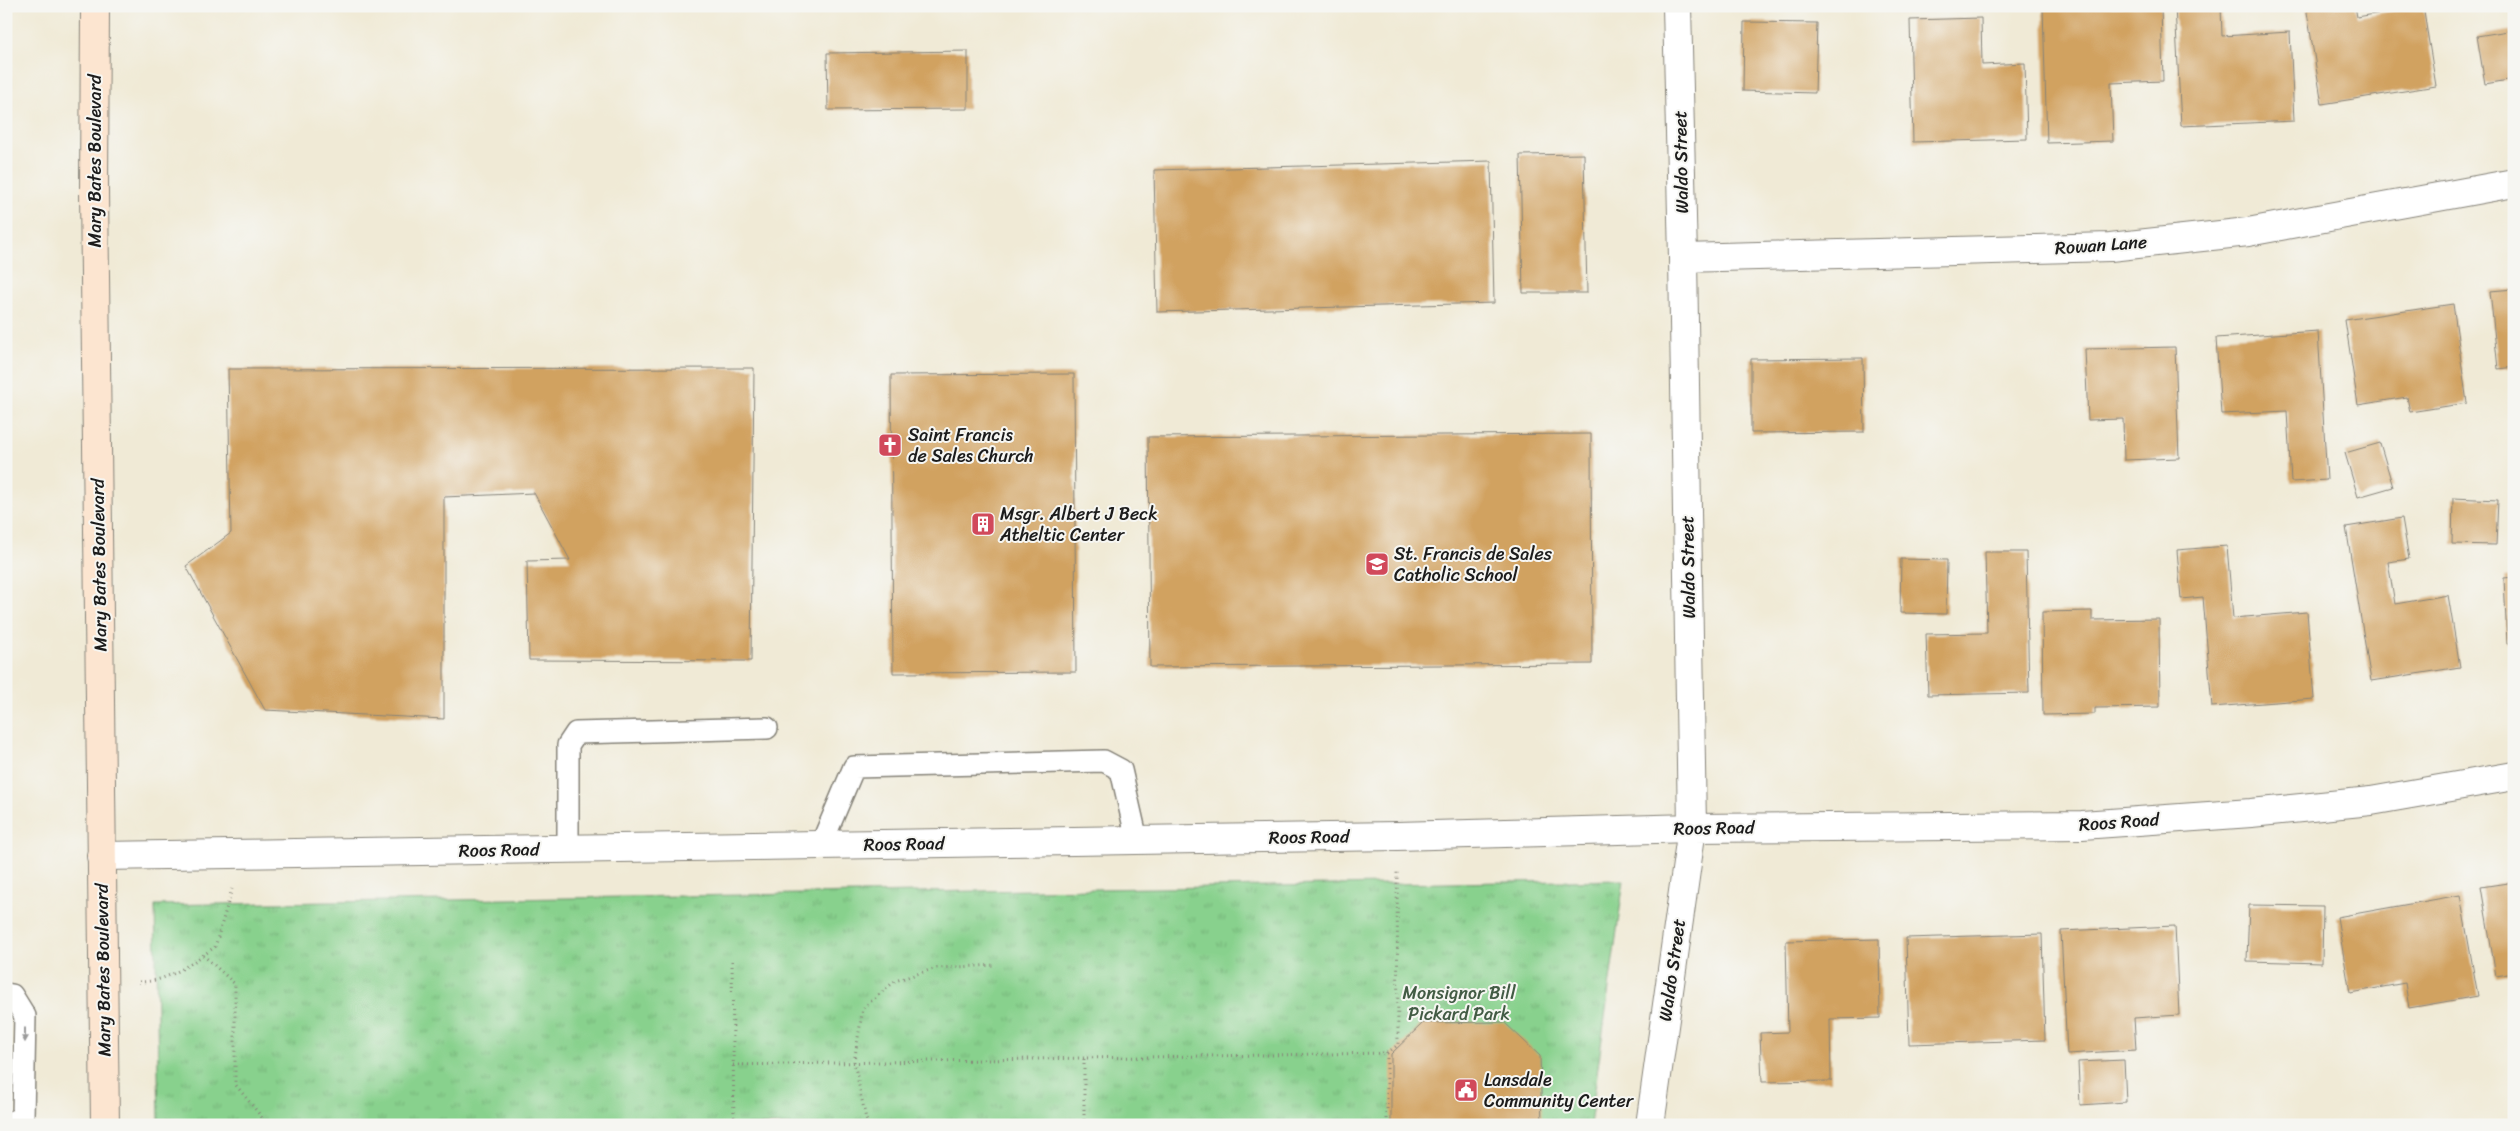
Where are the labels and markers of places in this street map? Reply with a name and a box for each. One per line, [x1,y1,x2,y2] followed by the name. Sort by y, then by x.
[908,419,1034,472] place label: Saint Francis de Sales Church
[877,432,903,458] church icon: Saint Francis de Sales Church
[999,498,1158,551] place label: Msgr. Albert J Beck Atheltic Center
[970,511,996,537] building icon: Msgr. Albert J Beck Atheltic Center
[1394,538,1553,591] place label: St. Francis de Sales Catholic School
[1364,551,1390,577] school or university icon: St. Francis de Sales Catholic School
[1484,1064,1635,1117] place label: Lansdale Community Center
[1453,1077,1479,1103] public building icon: Lansdale Community Center

